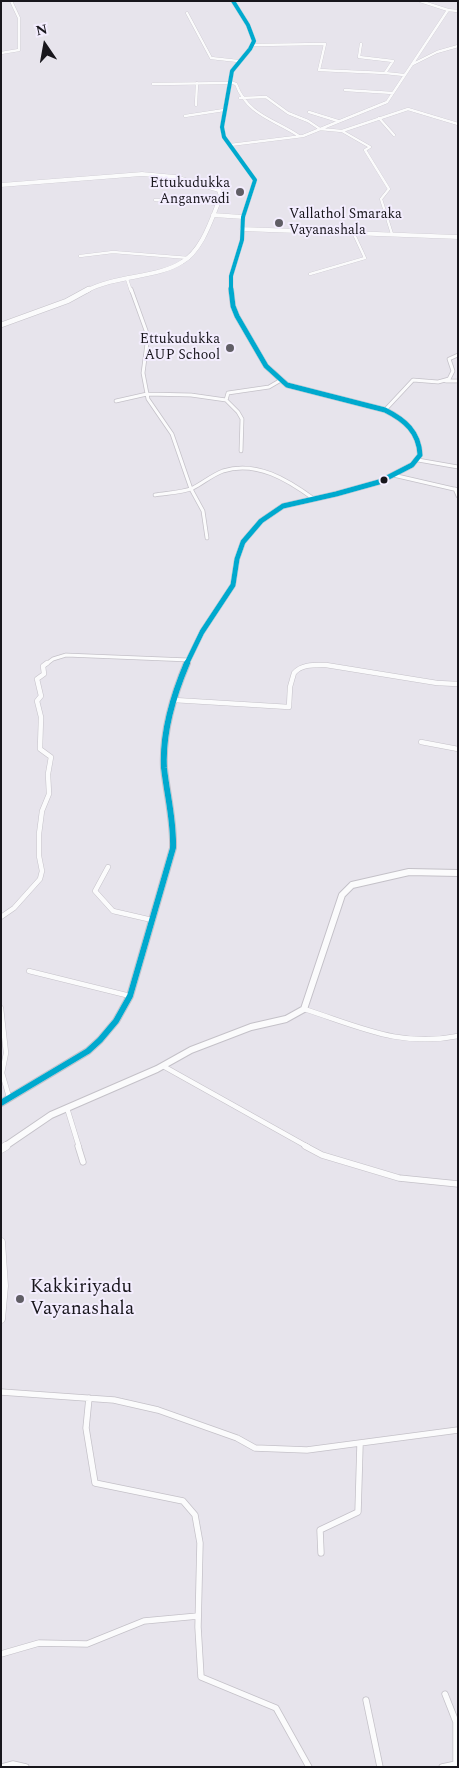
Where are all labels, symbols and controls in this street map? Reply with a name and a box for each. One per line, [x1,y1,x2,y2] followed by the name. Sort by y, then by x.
[34,18,50,41] text: N
[20,20,70,70] north arrow
[150,176,230,208] place label: Ettukudukka Anganwadi
[234,186,246,198] marker: Ettukudukka Anganwadi
[289,207,402,240] place label: Vallathol Smaraka Vayanashala
[273,217,285,229] marker: Vallathol Smaraka Vayanashala
[140,332,220,364] place label: Ettukudukka AUP School
[224,342,236,354] marker: Ettukudukka AUP School
[379,475,389,485] unlabelled marker
[30,1277,134,1321] place label: Kakkiriyadu Vayanashala
[14,1293,26,1305] marker: Kakkiriyadu Vayanashala

